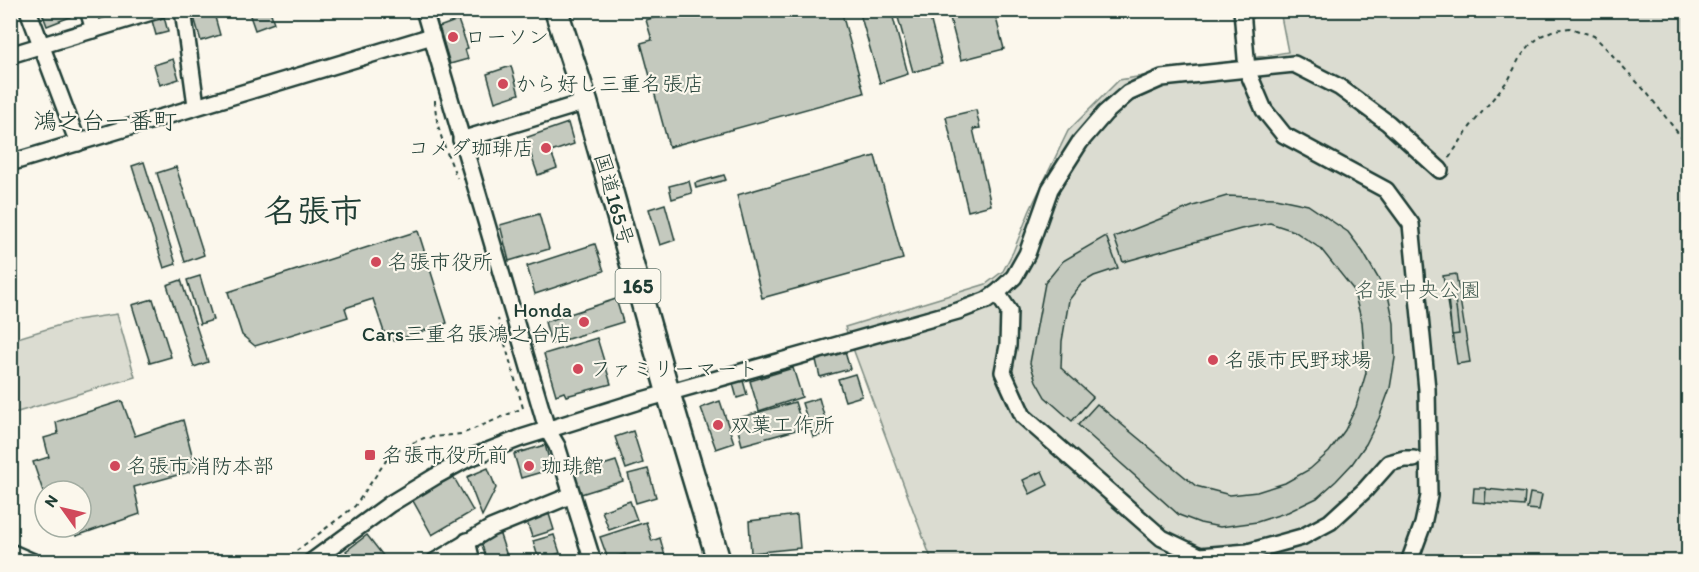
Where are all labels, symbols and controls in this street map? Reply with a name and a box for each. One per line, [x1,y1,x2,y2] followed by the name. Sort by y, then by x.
[465,24,549,49] place label: ローソン
[446,30,460,44] marker: ローソン
[515,71,704,96] place label: から好し三重名張店
[496,77,510,91] marker: から好し三重名張店
[33,106,177,135] district label: 鴻之台一番町
[408,135,534,160] place label: コメダ珈琲店
[539,141,553,155] marker: コメダ珈琲店
[589,150,640,248] street label: 国道165号
[264,191,363,230] district label: 名張市
[388,249,493,274] place label: 名張市役所
[369,255,383,269] marker: 名張市役所
[616,269,660,303] road number: 165
[1355,277,1481,302] park label: 名張中央公園
[362,297,572,346] place label: Honda Cars三重名張鴻之台店
[577,315,591,329] marker: Honda Cars三重名張鴻之台店
[1225,347,1372,372] place label: 名張市民野球場
[1206,353,1220,367] marker: 名張市民野球場
[590,356,758,381] place label: ファミリーマート
[571,362,585,376] marker: ファミリーマート
[730,412,835,437] place label: 双葉工作所
[711,418,725,432] marker: 双葉工作所
[382,442,508,467] place label: 名張市役所前
[363,448,377,462] marker: 名張市役所前
[127,453,274,478] place label: 名張市消防本部
[541,453,604,478] place label: 珈琲館
[108,459,122,473] marker: 名張市消防本部
[522,459,536,473] marker: 珈琲館
[33,479,93,539] north arrow
[40,491,62,511] text: N

